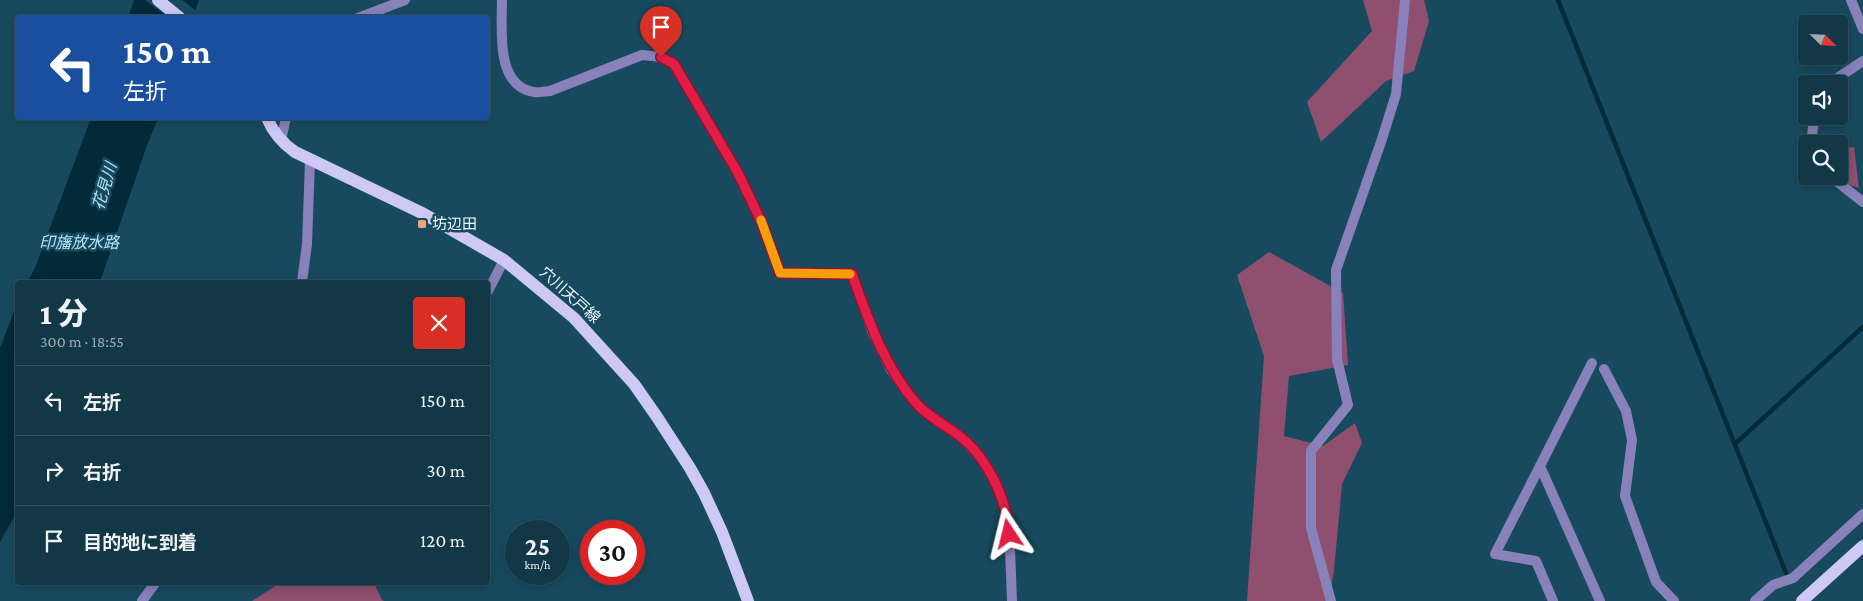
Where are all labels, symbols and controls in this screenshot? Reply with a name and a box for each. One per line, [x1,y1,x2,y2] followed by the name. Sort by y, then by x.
[640,6,682,57] pin
[647,13,675,41] icon: arrive
[1798,15,1848,65] north arrow
[1798,15,1848,185] map controls
[123,32,211,71] text: 150 m
[40,35,105,100] icon: left
[1798,75,1848,125] button: sound
[123,79,167,104] text: 左折
[1798,135,1848,185] button: search
[89,159,120,212] water label: 花見川
[432,216,477,232] place label: 坊辺田
[416,218,428,230] marker: 坊辺田
[39,234,121,251] water label: 印旛放水路
[537,264,603,326] street label: 穴川天戸線
[40,297,88,330] text: 1 分
[413,297,465,349] button: close
[40,333,124,350] text: 300 m · 18:55
[40,387,68,415] icon: left
[420,390,465,411] text: 150 m
[83,392,121,413] text: 左折
[40,457,68,485] icon: right
[426,460,465,481] text: 30 m
[83,462,121,483] text: 右折
[982,507,1034,559] position arrow
[580,520,645,585] speed limit sign: 30
[40,527,68,555] icon: arrive
[420,530,465,551] text: 120 m
[83,532,197,553] text: 目的地に到着
[525,533,550,560] text: 25
[525,558,550,572] text: km/h

